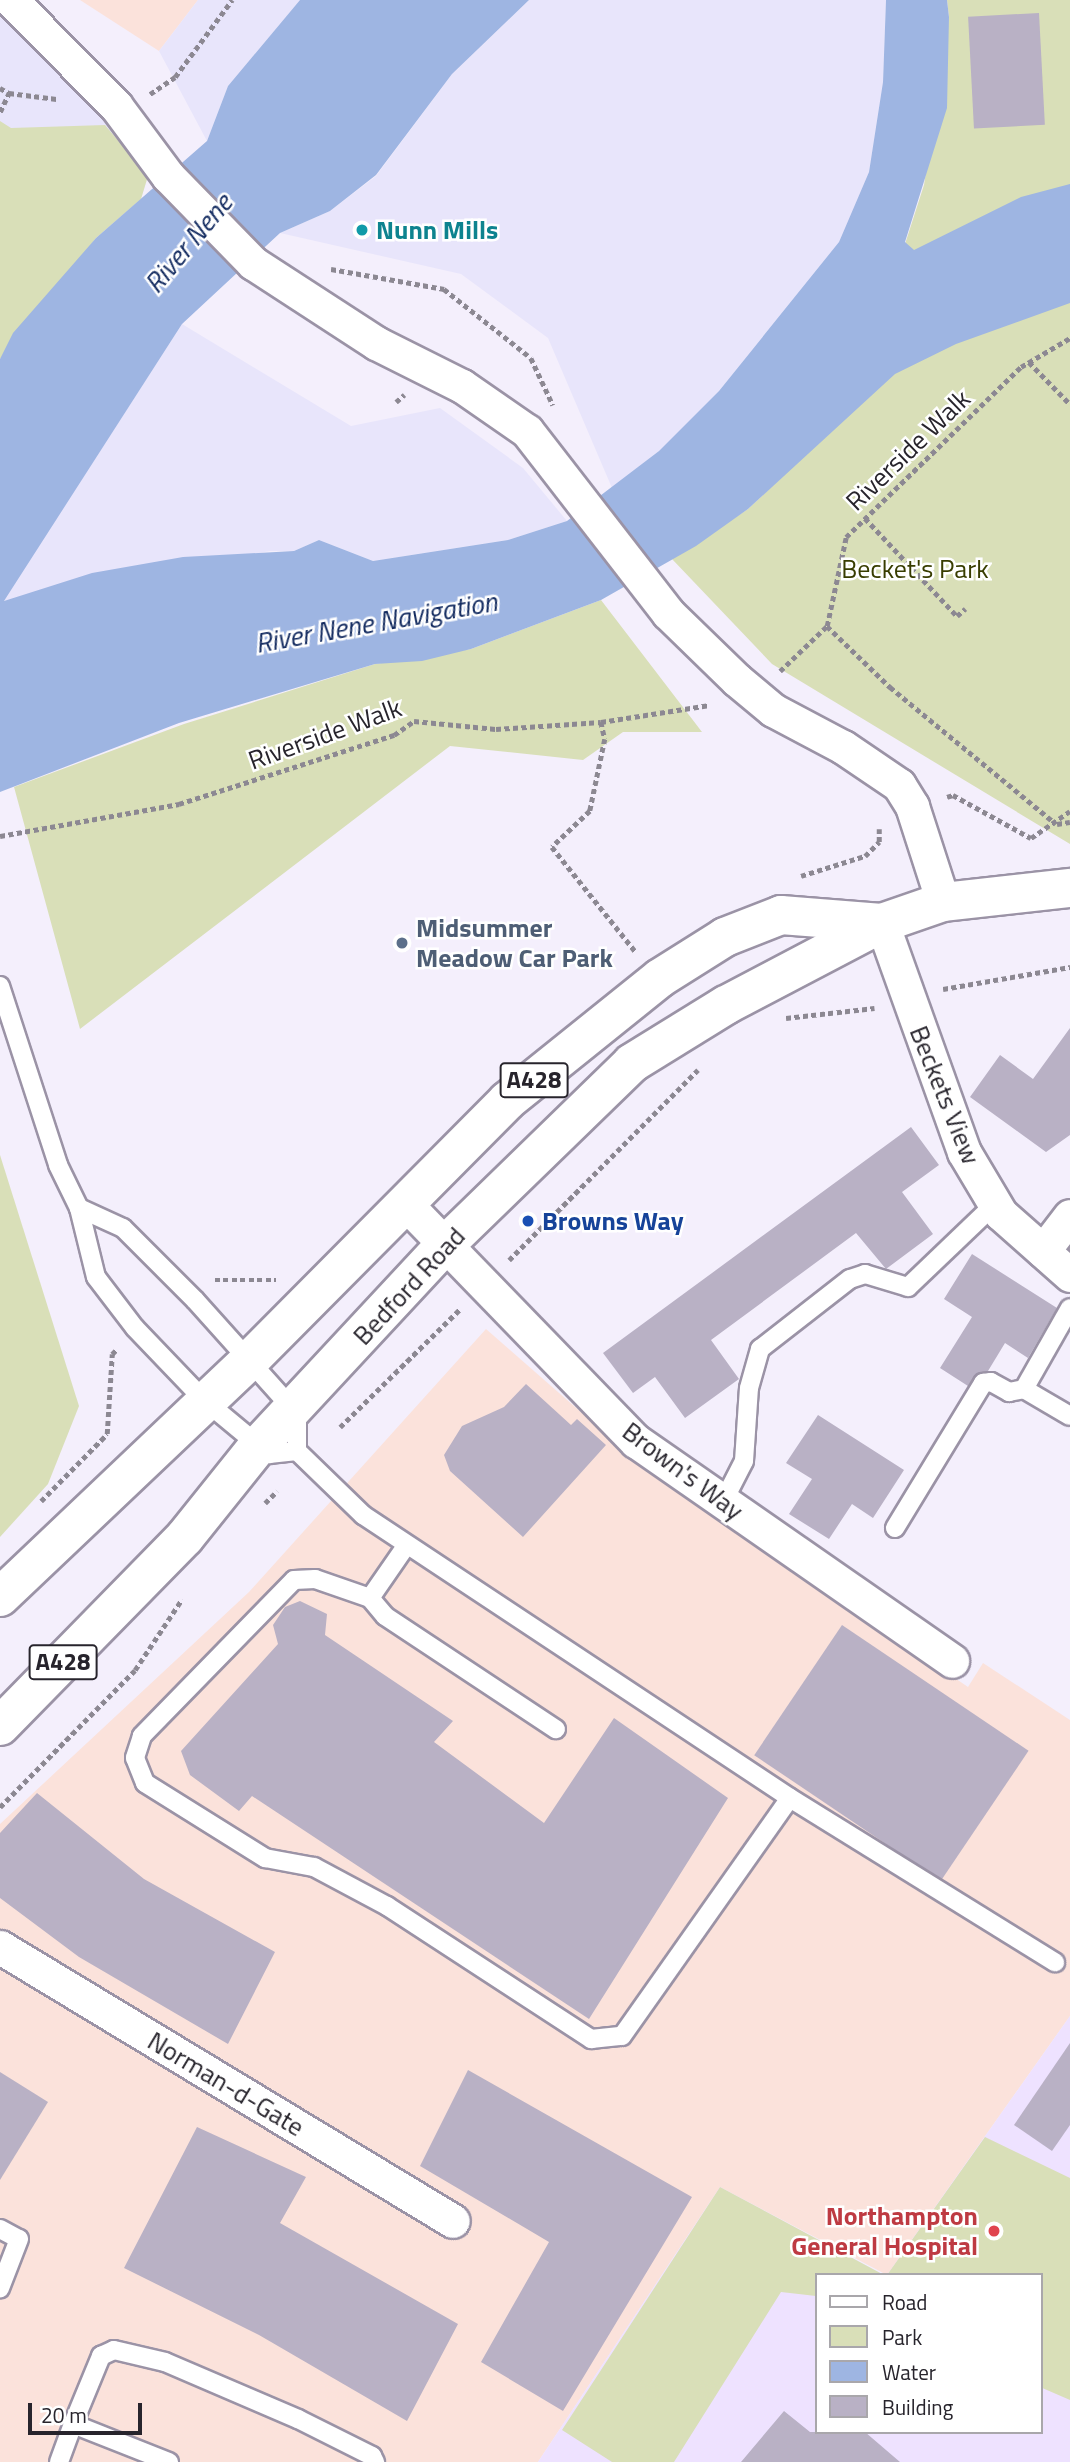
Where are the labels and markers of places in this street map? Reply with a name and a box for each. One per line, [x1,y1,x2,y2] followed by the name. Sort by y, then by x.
[376,214,498,246] place label: Nunn Mills
[354,222,370,238] marker: Nunn Mills
[416,912,613,974] place label: Midsummer Meadow Car Park
[394,935,410,951] marker: Midsummer Meadow Car Park
[542,1205,684,1237] place label: Browns Way
[520,1213,536,1229] marker: Browns Way
[791,2200,978,2262] place label: Northampton General Hospital
[984,2221,1004,2241] marker: Northampton General Hospital

